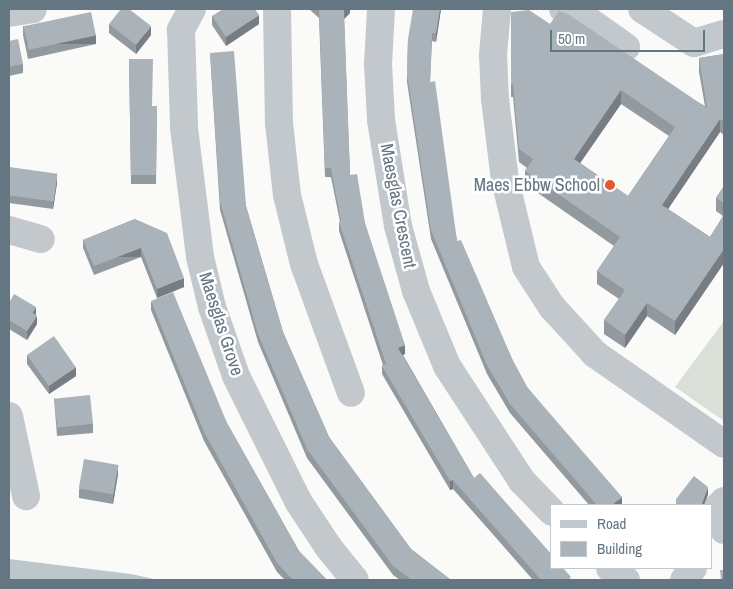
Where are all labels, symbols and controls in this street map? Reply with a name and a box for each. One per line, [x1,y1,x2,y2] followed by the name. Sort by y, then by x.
[553,20,708,52] scale bar
[558,28,585,49] text: 50 m
[375,142,421,270] street label: Maesglas Crescent
[474,174,600,196] place label: Maes Ebbw School
[604,179,616,191] marker: Maes Ebbw School
[194,270,248,378] street label: Maesglas Grove
[550,504,713,569] legend
[597,513,626,534] text: Road
[597,538,642,559] text: Building

